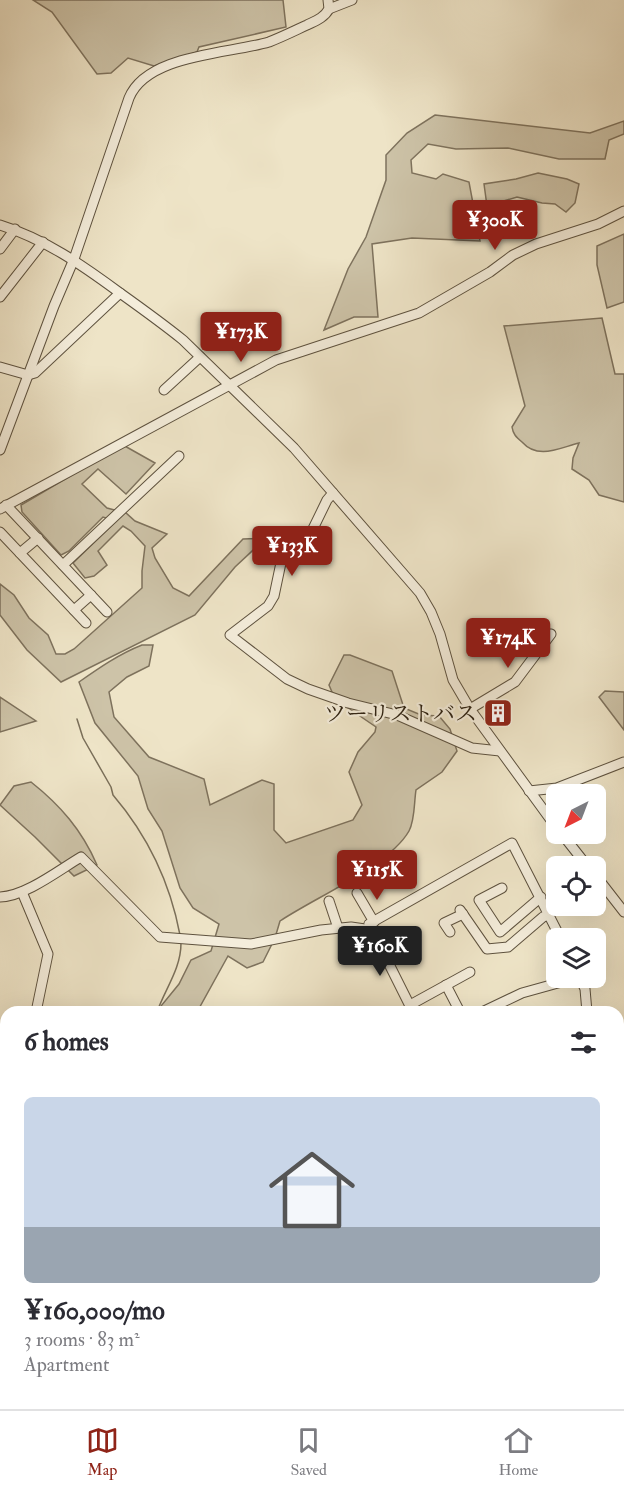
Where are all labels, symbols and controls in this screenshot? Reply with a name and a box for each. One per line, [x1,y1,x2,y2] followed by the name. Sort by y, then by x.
[453,200,537,251] pin: ¥300K
[466,207,524,232] text: ¥300K
[199,312,283,363] pin: ¥173K
[214,319,268,344] text: ¥173K
[250,526,334,577] pin: ¥133K
[266,533,318,558] text: ¥133K
[466,618,550,669] pin: ¥174K
[480,625,536,650] text: ¥174K
[482,697,514,729] building icon: ツーリストバス
[324,700,477,728] place label: ツーリストバス
[546,784,606,844] north arrow
[546,784,606,988] map controls
[335,850,419,901] pin: ¥115K
[546,856,606,916] button: locate
[351,857,403,882] text: ¥115K
[338,926,422,977] pin: ¥160K
[546,928,606,988] button: layers
[352,933,408,958] text: ¥160K
[24,1026,109,1058] text: 6 homes
[567,1026,600,1059] icon: filters
[258,1136,366,1244] icon: home
[24,1295,165,1327] text: ¥160,000/mo
[24,1327,140,1352] text: 3 rooms · 83 m²
[24,1352,109,1377] text: Apartment
[86,1424,119,1480] tab: Map
[290,1424,327,1480] tab: Saved
[499,1424,538,1480] tab: Home

